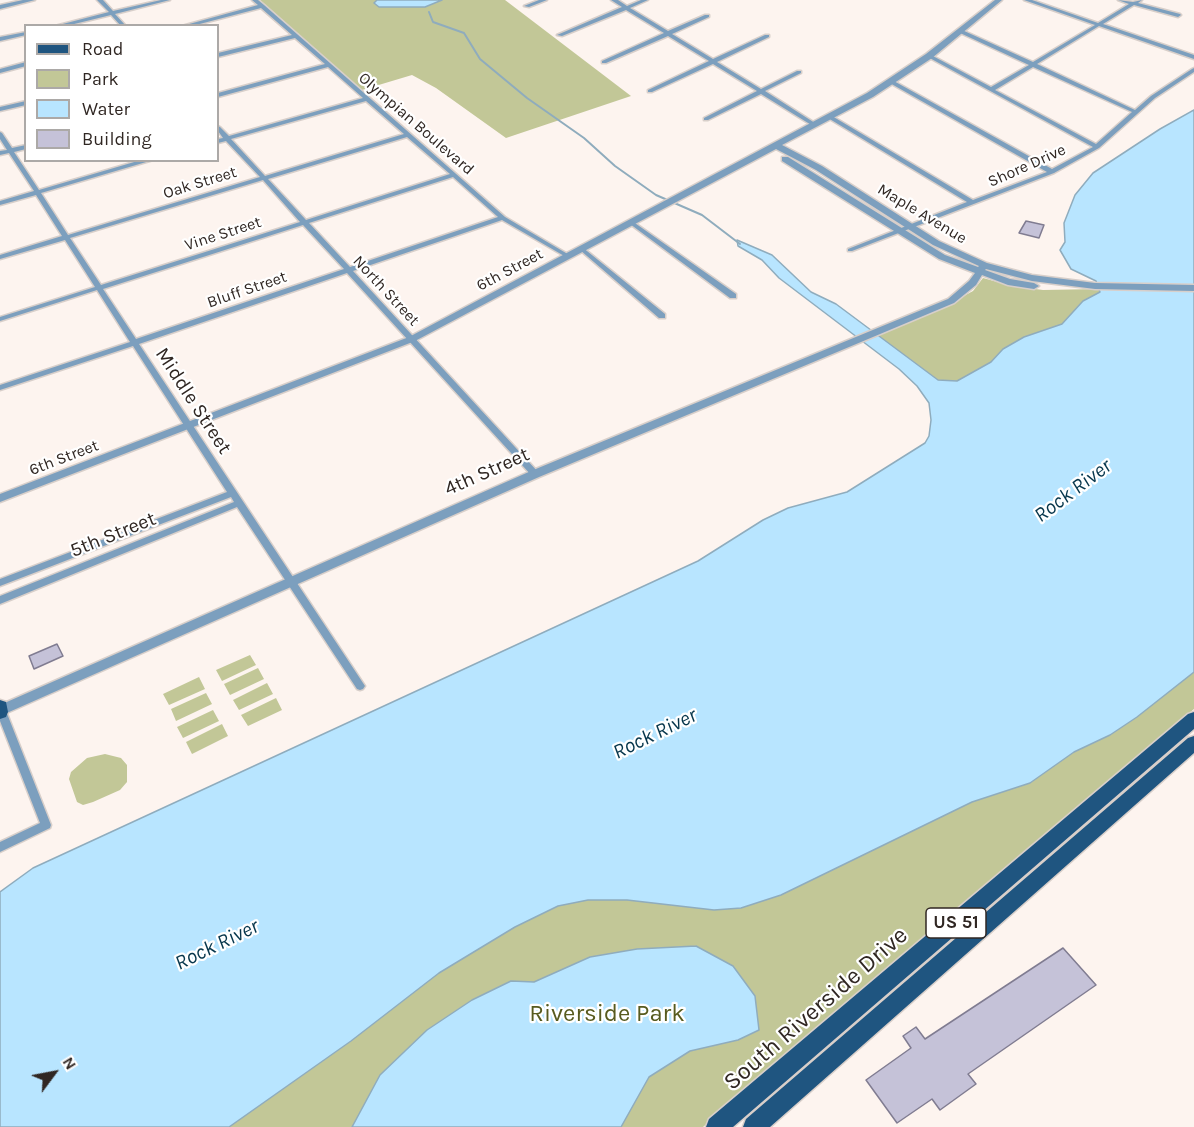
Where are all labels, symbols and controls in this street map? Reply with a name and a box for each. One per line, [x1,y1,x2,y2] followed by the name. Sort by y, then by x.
[24,24,219,162] legend
[82,38,123,60] text: Road
[82,68,119,90] text: Park
[354,69,478,179] street label: Olympian Boulevard
[82,98,130,120] text: Water
[82,128,152,150] text: Building
[985,140,1069,192] street label: Shore Drive
[161,163,239,203] street label: Oak Street
[874,180,970,248] street label: Maple Avenue
[182,213,264,255] street label: Vine Street
[473,244,547,296] street label: 6th Street
[349,252,423,330] street label: North Street
[205,267,289,313] street label: Bluff Street
[150,343,236,459] street label: Middle Street
[27,436,101,480] street label: 6th Street
[441,443,533,501] street label: 4th Street
[1029,454,1117,528] water label: Rock River
[67,507,159,563] street label: 5th Street
[609,703,701,765] water label: Rock River
[926,908,986,938] road number: US 51
[171,914,263,976] water label: Rock River
[718,921,914,1097] street label: South Riverside Drive
[529,1000,685,1028] park label: Riverside Park
[24,1043,84,1103] north arrow
[59,1053,81,1073] text: N

